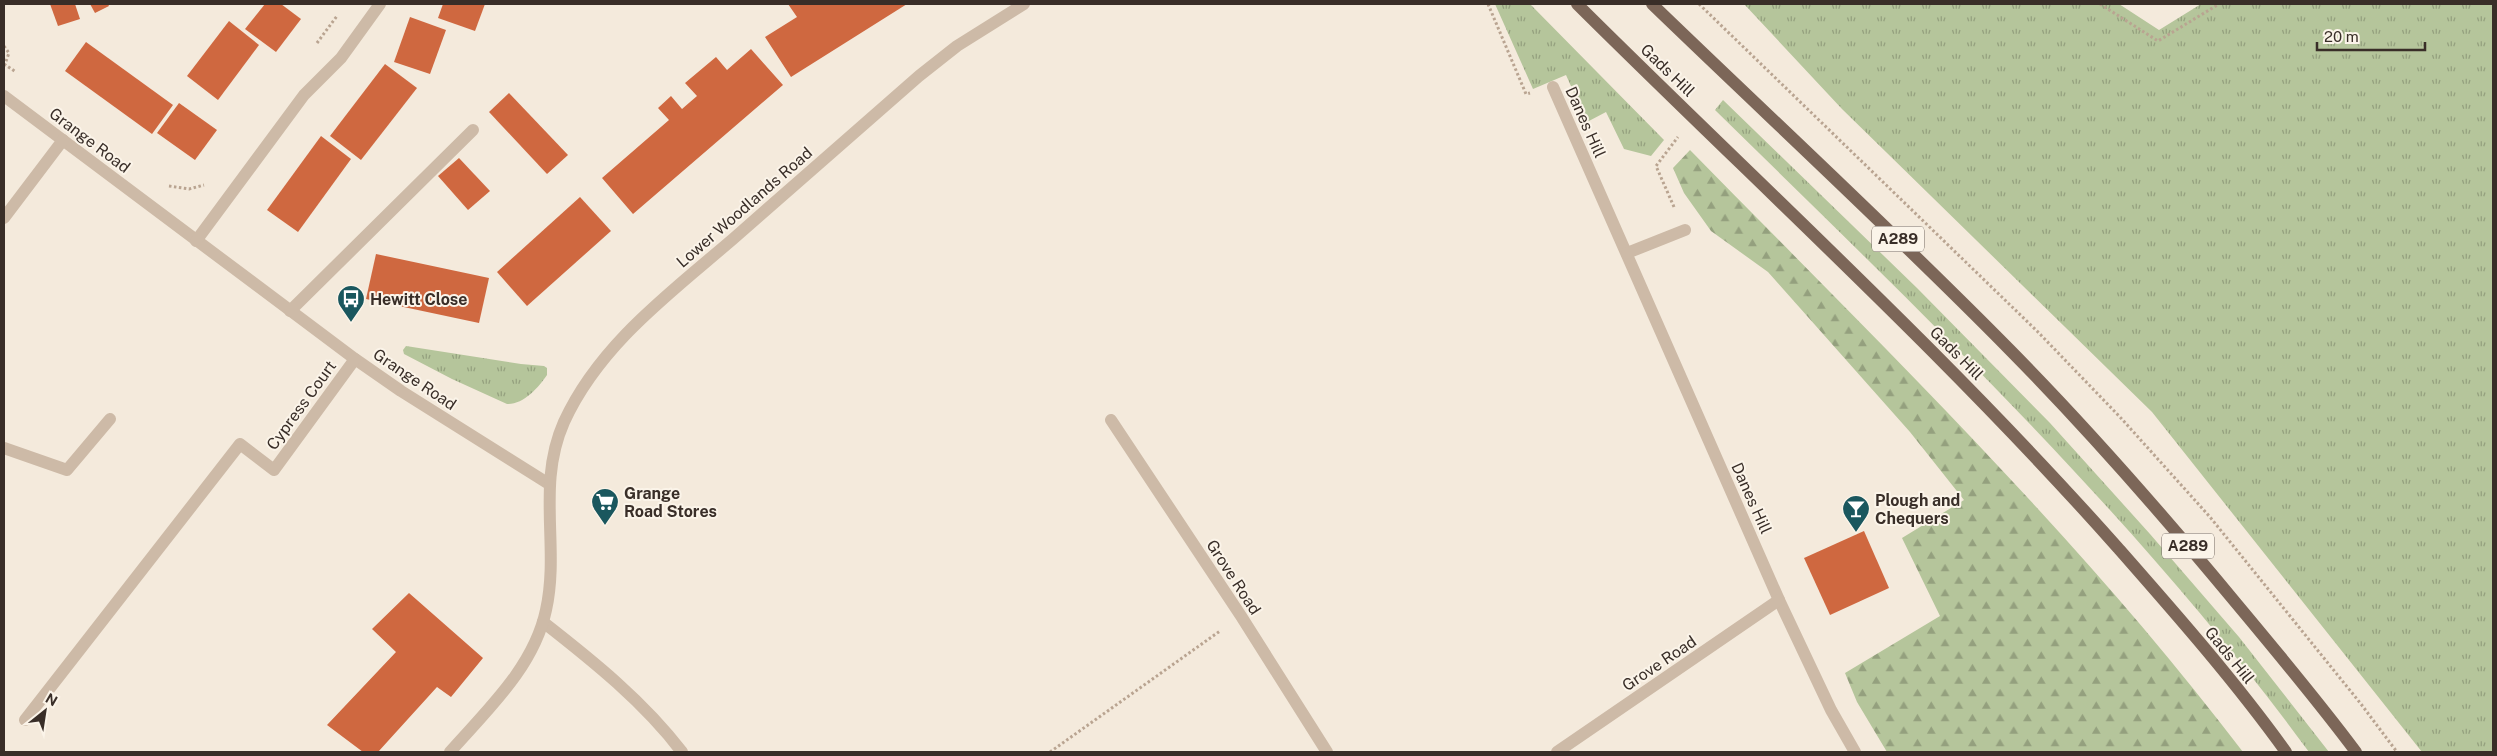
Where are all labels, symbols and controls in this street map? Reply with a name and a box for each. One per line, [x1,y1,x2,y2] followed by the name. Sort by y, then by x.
[2317,20,2424,52] scale bar
[2324,28,2359,45] text: 20 m
[1637,40,1699,101] street label: Gads Hill
[1561,84,1610,161] street label: Danes Hill
[46,104,134,177] street label: Grange Road
[673,143,816,271] street label: Lower Woodlands Road
[1872,226,1924,252] road number: A289
[336,284,366,323] bus stop icon: Hewitt Close
[370,290,468,309] place label: Hewitt Close
[1926,323,1987,384] street label: Gads Hill
[370,345,460,414] street label: Grange Road
[263,357,340,454] street label: Cypress Court
[1727,460,1776,537] street label: Danes Hill
[624,484,717,521] place label: Grange Road Stores
[590,487,620,526] supermarket icon: Grange Road Stores
[1875,491,1960,528] place label: Plough and Chequers
[1841,494,1871,533] bar icon: Plough and Chequers
[2162,534,2214,558] road number: A289
[1202,536,1265,618] street label: Grove Road
[2201,623,2258,688] street label: Gads Hill
[1619,632,1700,695] street label: Grove Road
[20,686,70,736] north arrow
[43,690,60,709] text: N

